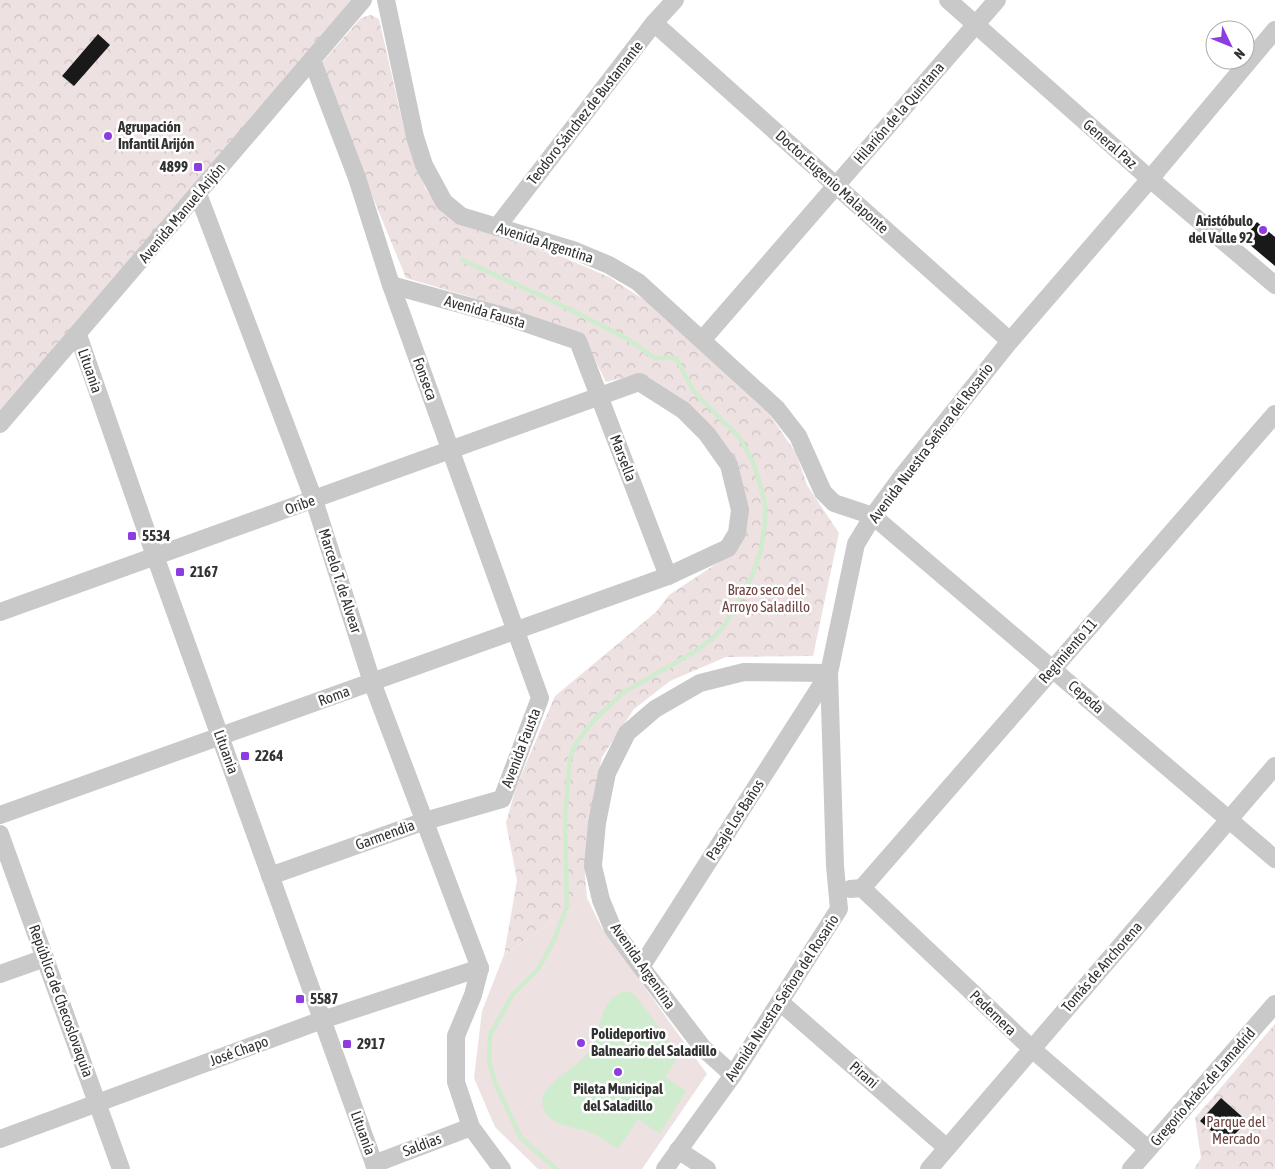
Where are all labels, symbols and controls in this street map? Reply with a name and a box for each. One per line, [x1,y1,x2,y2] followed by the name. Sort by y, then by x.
[1205,20,1255,70] north arrow
[523,37,646,188] street label: Teodoro Sánchez de Bustamante
[1231,45,1248,62] text: N
[850,59,947,167] street label: Hilarión de la Quintana
[1080,116,1141,172] street label: General Paz
[117,118,194,152] place label: Agrupación Infantil Arijón
[773,127,892,237] street label: Doctor Eugenio Malaponte
[102,130,114,142] marker: Agrupación Infantil Arijón
[159,158,188,175] place label: 4899
[135,160,228,266] street label: Avenida Manuel Arijón
[192,161,204,173] marker: 4899
[1188,212,1253,246] place label: Aristóbulo del Valle 92
[495,219,596,266] street label: Avenida Argentina
[1257,224,1269,236] marker: Aristóbulo del Valle 92
[443,292,528,331] street label: Avenida Fausta
[75,347,106,395] street label: Lituania
[410,355,441,403] street label: Fonseca
[865,360,996,526] street label: Avenida Nuestra Señora del Rosario
[607,432,640,484] street label: Marsella
[283,491,317,518] street label: Oribe
[142,527,170,544] place label: 5534
[316,527,366,636] street label: Marcelo T. de Alvear
[126,530,138,542] marker: 5534
[190,563,218,580] place label: 2167
[174,566,186,578] marker: 2167
[722,581,810,615] park label: Brazo seco del Arroyo Saladillo
[1035,615,1100,686] street label: Regimiento 11
[1065,677,1108,717] street label: Cepeda
[316,682,352,709] street label: Roma
[498,706,543,790] street label: Avenida Fausta
[211,728,242,776] street label: Lituania
[255,747,283,764] place label: 2264
[239,750,251,762] marker: 2264
[702,776,767,863] street label: Pasaje Los Baños
[353,816,417,853] street label: Garmendia
[721,911,842,1084] street label: Avenida Nuestra Señora del Rosario
[1058,918,1145,1015] street label: Tomás de Anchorena
[608,920,679,1012] street label: Avenida Argentina
[26,922,97,1079] street label: República de Checoslovaquia
[967,987,1020,1039] street label: Pedernera
[310,990,338,1007] place label: 5587
[294,993,306,1005] marker: 5587
[1147,1024,1259,1149] street label: Gregorio Aráoz de Lamadrid
[591,1025,717,1059] place label: Polideportivo Balneario del Saladillo
[207,1032,270,1069] street label: José Chapo
[357,1035,385,1052] place label: 2917
[575,1037,587,1049] marker: Polideportivo Balneario del Saladillo
[341,1038,353,1050] marker: 2917
[847,1058,882,1092] street label: Pirani
[612,1066,624,1078] marker: Pileta Municipal del Saladillo
[573,1080,664,1114] place label: Pileta Municipal del Saladillo
[348,1109,379,1157] street label: Lituania
[1206,1113,1266,1147] park label: Parque del Mercado
[400,1129,444,1160] street label: Saldias

